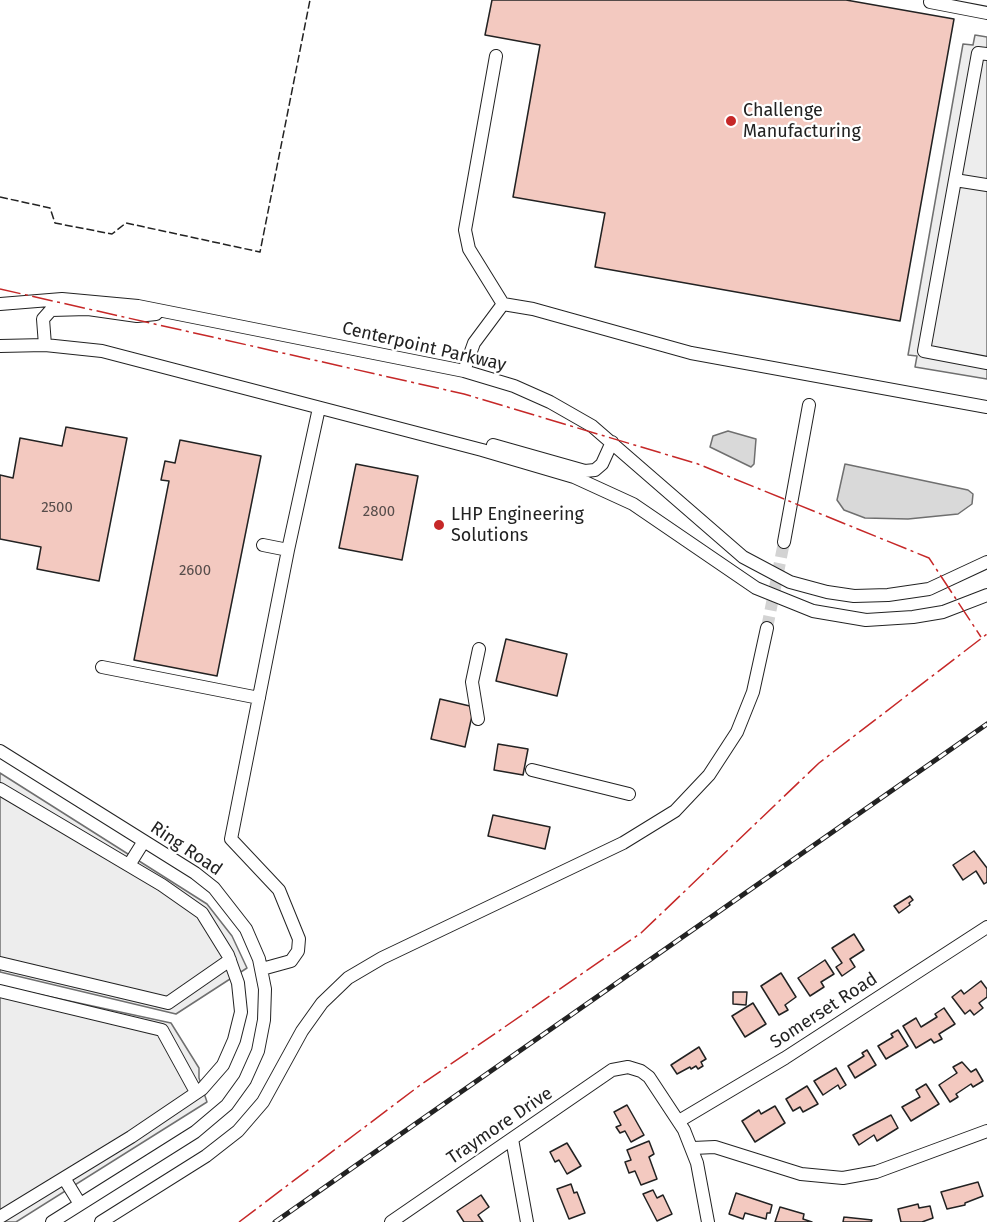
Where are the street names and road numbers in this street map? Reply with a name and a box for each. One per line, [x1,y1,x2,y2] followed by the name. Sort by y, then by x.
[340,318,508,376] street label: Centerpoint Parkway
[146,817,226,881] street label: Ring Road
[766,968,882,1054] street label: Somerset Road
[443,1083,557,1169] street label: Traymore Drive

